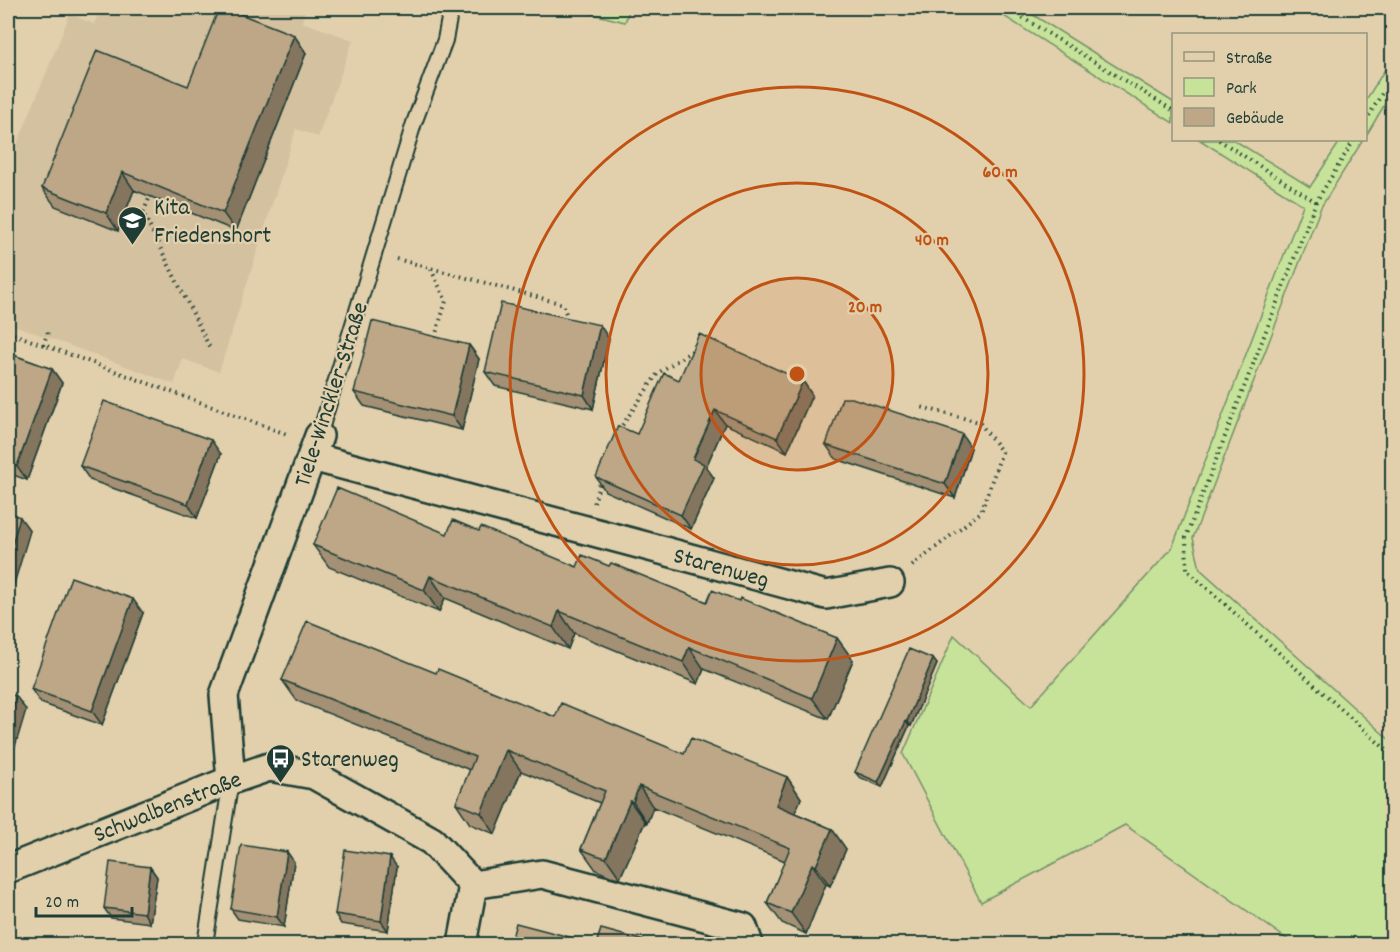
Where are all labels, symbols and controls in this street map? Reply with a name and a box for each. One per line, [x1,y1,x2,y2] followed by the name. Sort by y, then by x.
[1172,33,1367,141] legend
[1226,47,1272,72] text: Straße
[1226,77,1257,102] text: Park
[1226,107,1284,132] text: Gebäude
[982,161,1018,186] text: 60 m
[154,192,271,254] place label: Kita Friedenshort
[117,204,149,246] school or university icon: Kita Friedenshort
[915,229,949,254] text: 40 m
[848,296,882,321] text: 20 m
[287,298,379,492] street label: Tiele-Winckler-Straße
[787,364,807,384] centre of rings
[669,540,772,599] street label: Starenweg
[264,742,296,784] bus stop icon: Starenweg
[301,744,399,778] place label: Starenweg
[89,764,246,853] street label: Schwalbenstraße
[36,880,132,918] scale bar
[45,891,79,916] text: 20 m

